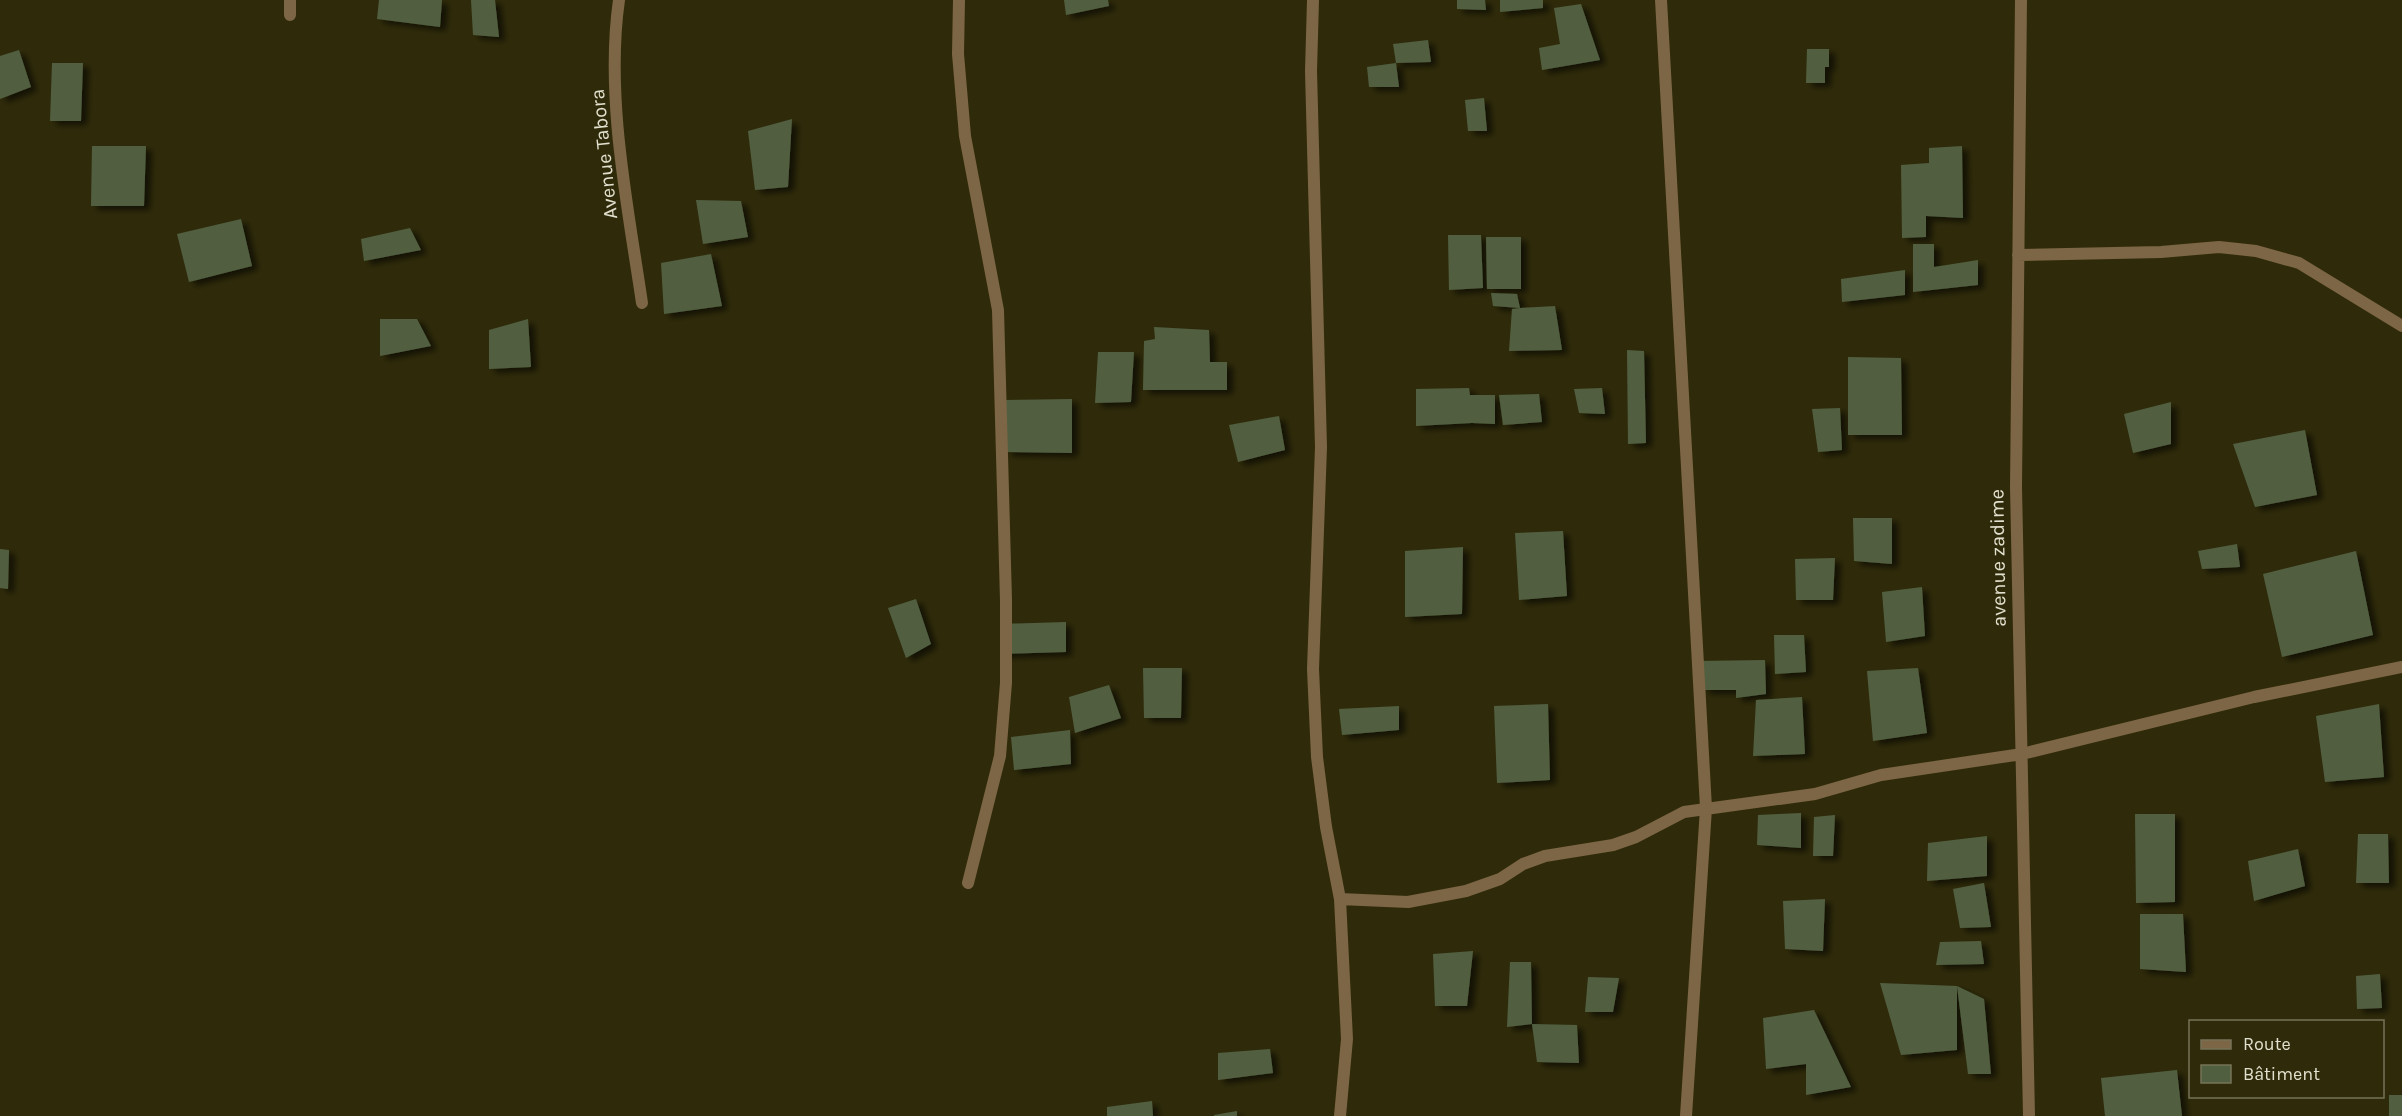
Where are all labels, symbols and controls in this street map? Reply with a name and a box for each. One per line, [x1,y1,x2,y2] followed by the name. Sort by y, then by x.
[586,88,622,220] street label: Avenue Tabora
[1985,489,2011,627] street label: avenue zadime
[2189,1020,2384,1098] legend
[2243,1033,2291,1055] text: Route
[2243,1063,2320,1085] text: Bâtiment

